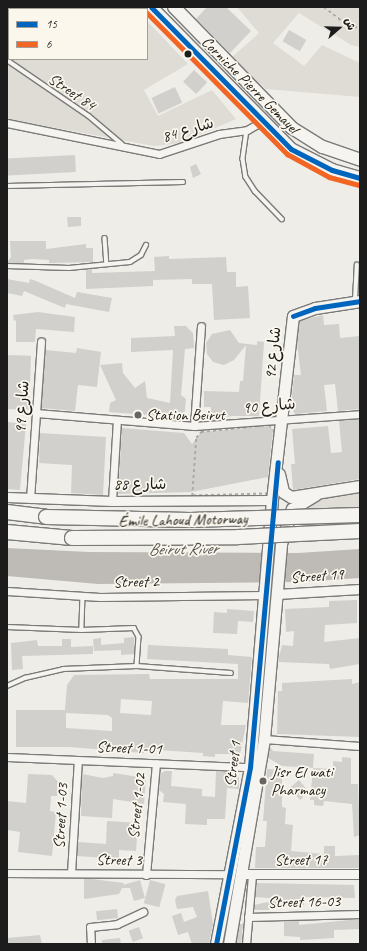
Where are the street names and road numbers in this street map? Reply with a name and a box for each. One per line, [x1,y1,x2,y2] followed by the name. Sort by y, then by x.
[197,32,303,138] street label: Corniche Pierre Gemayel
[45,69,99,115] street label: Street 84
[160,113,216,147] street label: شارع 84
[261,326,285,380] street label: شارع 92
[11,380,33,434] street label: شارع 99
[242,394,296,418] street label: شارع 90
[114,474,166,494] street label: شارع 88
[118,509,248,531] street label: Émile Lahoud Motorway
[290,565,344,587] street label: Street 19
[113,572,159,592] street label: Street 2
[96,737,162,759] street label: Street 1-01
[221,740,245,788] street label: Street 1
[124,772,150,840] street label: Street 1-02
[50,783,72,849] street label: Street 1-03
[96,850,142,870] street label: Street 3
[274,850,328,870] street label: Street 17
[267,892,341,912] street label: Street 16-03

